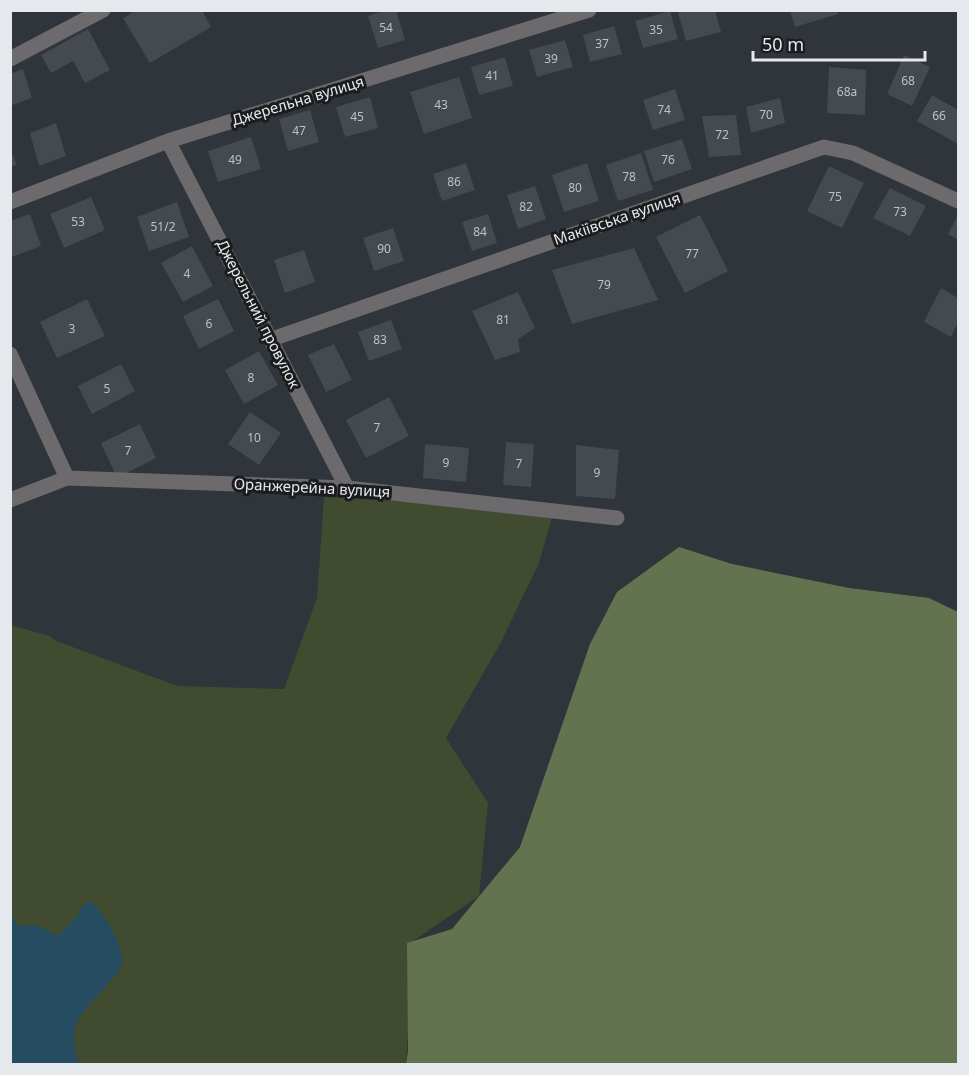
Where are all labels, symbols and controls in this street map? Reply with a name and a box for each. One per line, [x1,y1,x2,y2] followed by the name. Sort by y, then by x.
[379,19,393,36] house number: 54
[649,21,663,38] house number: 35
[753,24,926,62] scale bar
[762,32,804,56] text: 50 m
[595,35,609,52] house number: 37
[544,50,558,67] house number: 39
[485,67,499,84] house number: 41
[229,70,366,130] street label: Джерельна вулиця
[901,72,915,89] house number: 68
[837,83,857,100] house number: 68а
[434,96,448,113] house number: 43
[657,101,671,118] house number: 74
[759,106,773,123] house number: 70
[932,107,946,124] house number: 66
[350,108,364,125] house number: 45
[292,122,306,139] house number: 47
[715,126,729,143] house number: 72
[228,151,242,168] house number: 49
[661,151,675,168] house number: 76
[622,168,636,185] house number: 78
[447,173,461,190] house number: 86
[568,179,582,196] house number: 80
[551,187,683,249] street label: Макіївська вулиця
[828,188,842,205] house number: 75
[519,198,533,215] house number: 82
[893,203,907,220] house number: 73
[71,213,85,230] house number: 53
[150,218,176,235] house number: 51/2
[473,223,487,240] house number: 84
[213,236,305,391] street label: Джерельний провулок
[377,240,391,257] house number: 90
[685,245,699,262] house number: 77
[184,265,191,282] house number: 4
[597,276,611,293] house number: 79
[496,311,510,328] house number: 81
[206,315,213,332] house number: 6
[69,320,76,337] house number: 3
[373,331,387,348] house number: 83
[248,369,255,386] house number: 8
[104,380,111,397] house number: 5
[374,419,381,436] house number: 7
[247,429,261,446] house number: 10
[125,442,132,459] house number: 7
[443,454,450,471] house number: 9
[516,455,523,472] house number: 7
[594,464,601,481] house number: 9
[233,473,391,501] street label: Оранжерейна вулиця

